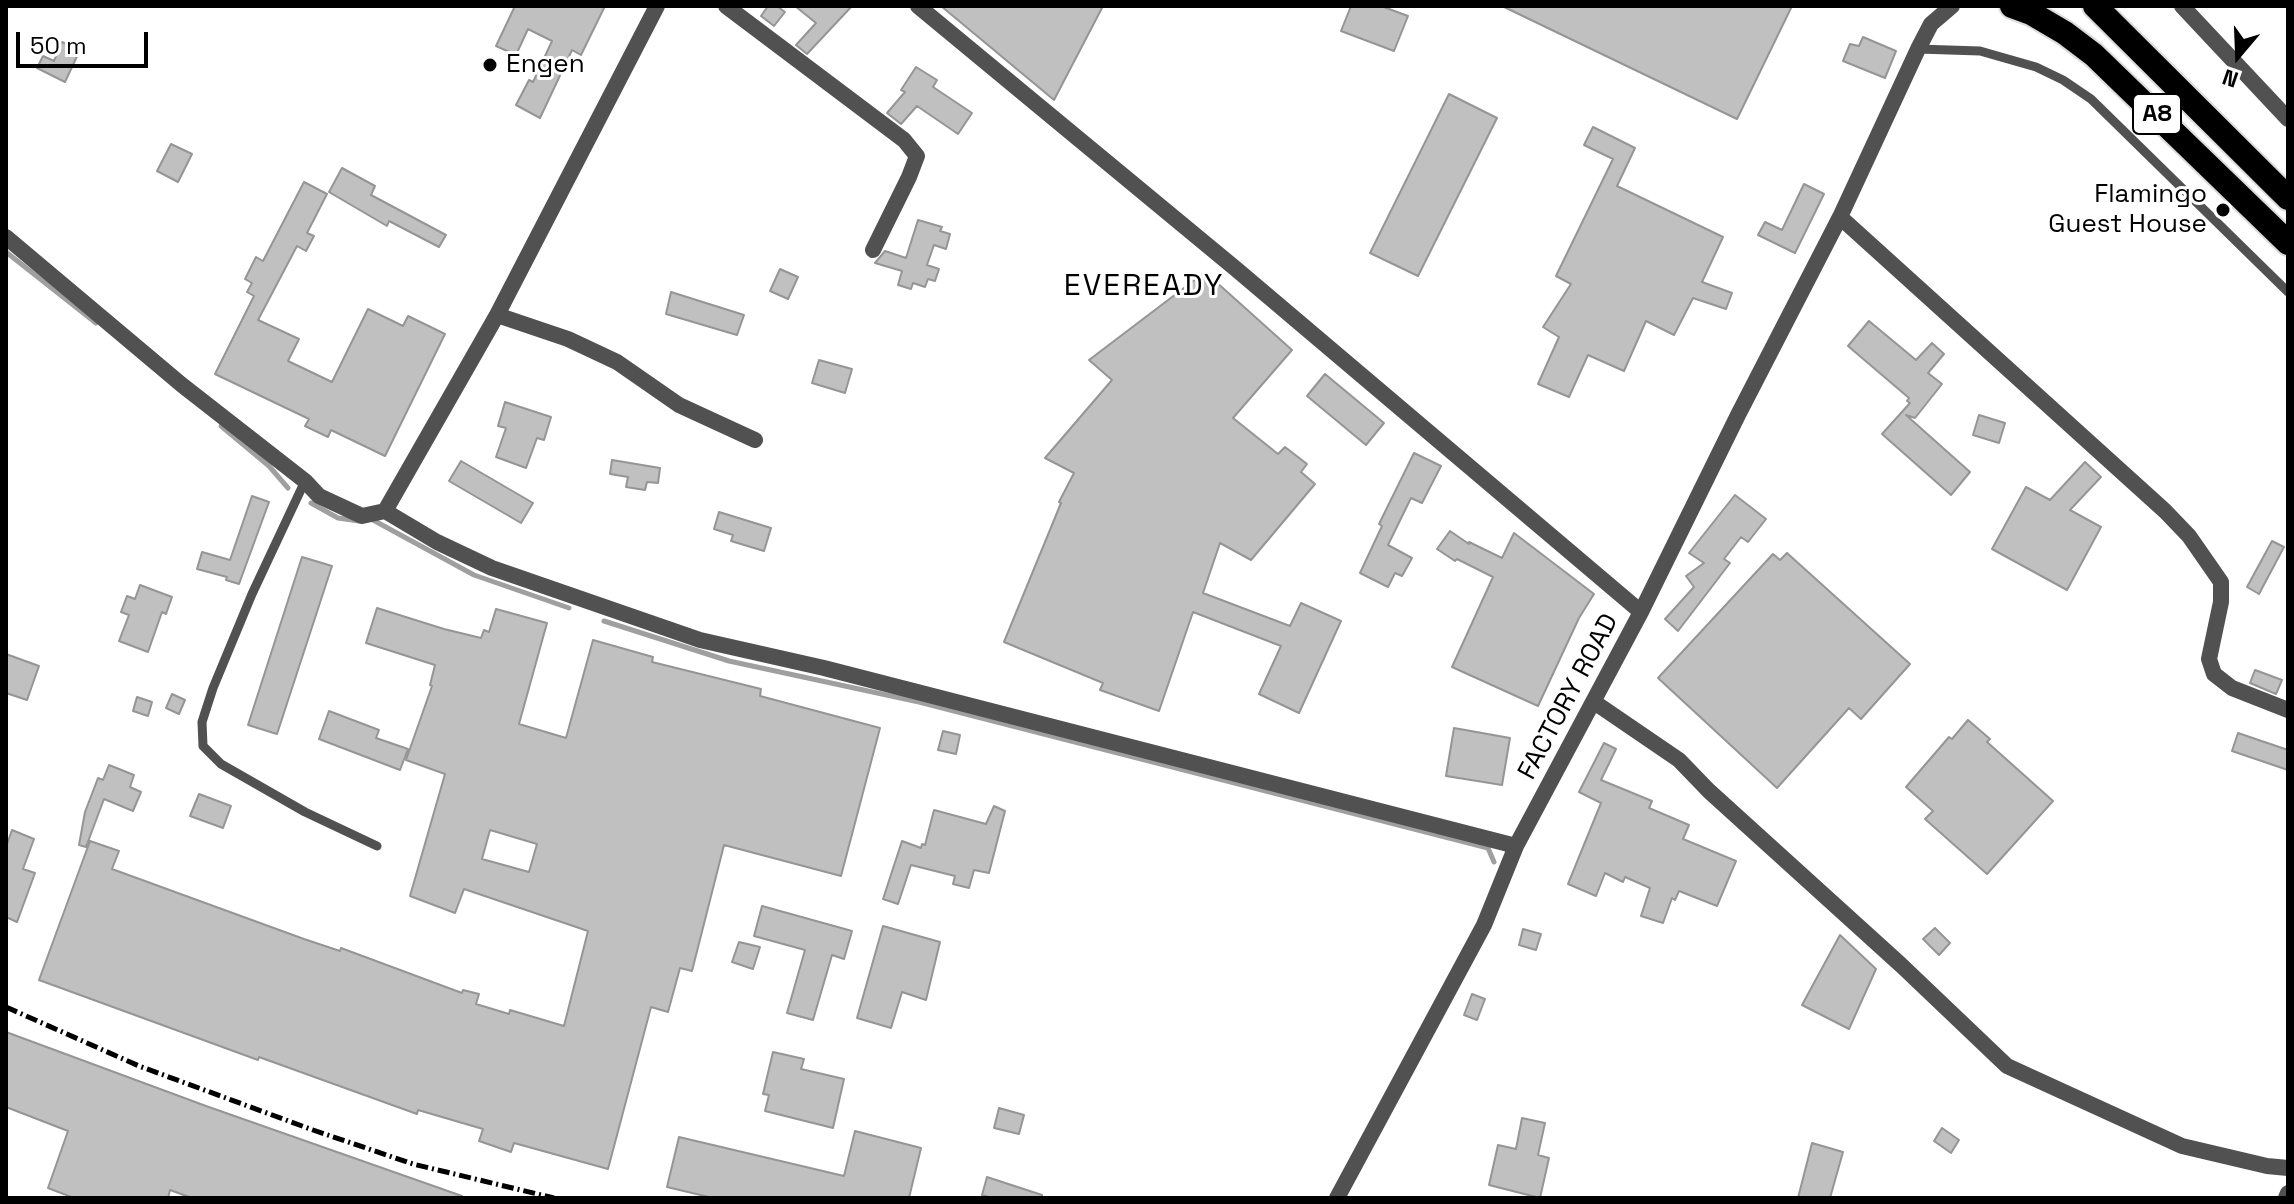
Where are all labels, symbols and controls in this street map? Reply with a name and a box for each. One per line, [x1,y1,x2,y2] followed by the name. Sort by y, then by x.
[20,16,152,66] scale bar
[2198,16,2278,96] north arrow
[30,30,87,61] text: 50 m
[506,49,585,81] place label: Engen
[481,56,499,74] marker: Engen
[2219,63,2242,94] text: N
[2133,94,2181,134] road number: A8
[2048,179,2207,240] place label: Flamingo Guest House
[2214,201,2232,219] marker: Flamingo Guest House
[1064,269,1224,305] district label: EVEREADY
[1512,609,1626,785] street label: FACTORY ROAD

